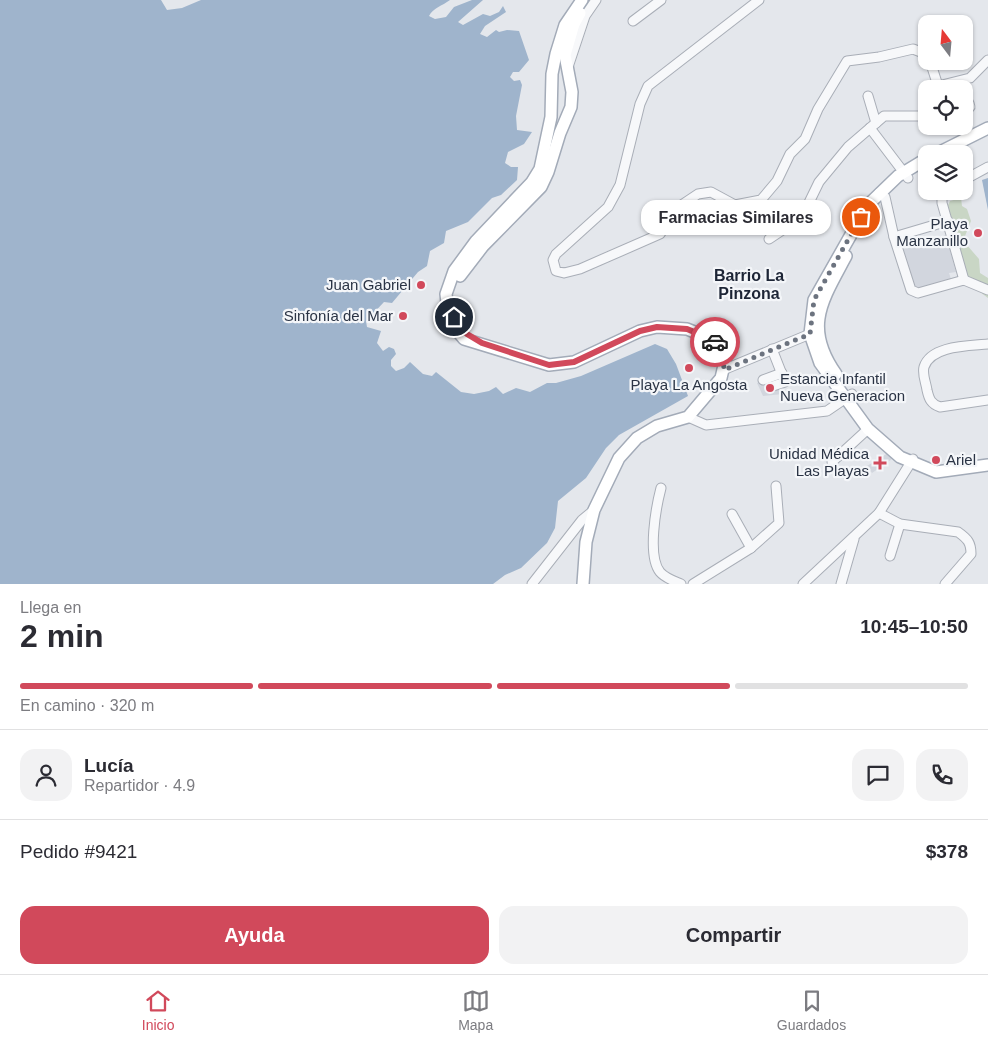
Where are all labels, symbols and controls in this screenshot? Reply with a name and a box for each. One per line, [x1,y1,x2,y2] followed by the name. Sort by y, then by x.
[918,15,972,70] north arrow
[918,15,973,200] map controls
[918,80,973,135] button: locate
[918,145,973,200] button: layers
[840,196,882,238] pin
[641,200,831,234] callout: Farmacias Similares
[847,203,875,231] icon: bag
[659,209,813,226] text: Farmacias Similares
[896,215,969,249] place label: Playa Manzanillo
[972,227,984,239] marker: Playa Manzanillo
[714,267,784,302] district label: Barrio La Pinzona
[326,276,411,293] place label: Juan Gabriel
[415,279,427,291] marker: Juan Gabriel
[433,296,475,338] pin
[440,303,468,331] icon: home
[284,307,393,324] place label: Sinfonía del Mar
[397,310,409,322] marker: Sinfonía del Mar
[690,317,740,367] courier
[701,328,729,356] icon: car
[683,362,695,374] marker: Playa La Angosta
[780,370,905,404] place label: Estancia Infantil Nueva Generacion
[631,376,748,393] place label: Playa La Angosta
[764,382,776,394] marker: Estancia Infantil Nueva Generacion
[769,445,870,479] place label: Unidad Médica Las Playas
[946,451,976,468] place label: Ariel
[930,454,942,466] marker: Ariel
[873,456,887,470] marker: Unidad Médica Las Playas
[20,599,81,616] text: Llega en
[860,616,968,637] text: 10:45–10:50
[20,618,104,654] text: 2 min
[20,697,154,714] text: En camino · 320 m
[20,749,72,801] button: person
[852,749,904,801] button: chat
[916,749,968,801] button: phone
[84,755,134,776] text: Lucía
[84,777,195,794] text: Repartidor · 4.9
[20,841,137,862] text: Pedido #9421
[926,841,968,862] text: $378
[20,906,489,964] button: Ayuda
[499,906,968,964] button: Compartir
[142,987,175,1033] tab: Inicio
[458,987,493,1033] tab: Mapa
[777,987,846,1033] tab: Guardados

